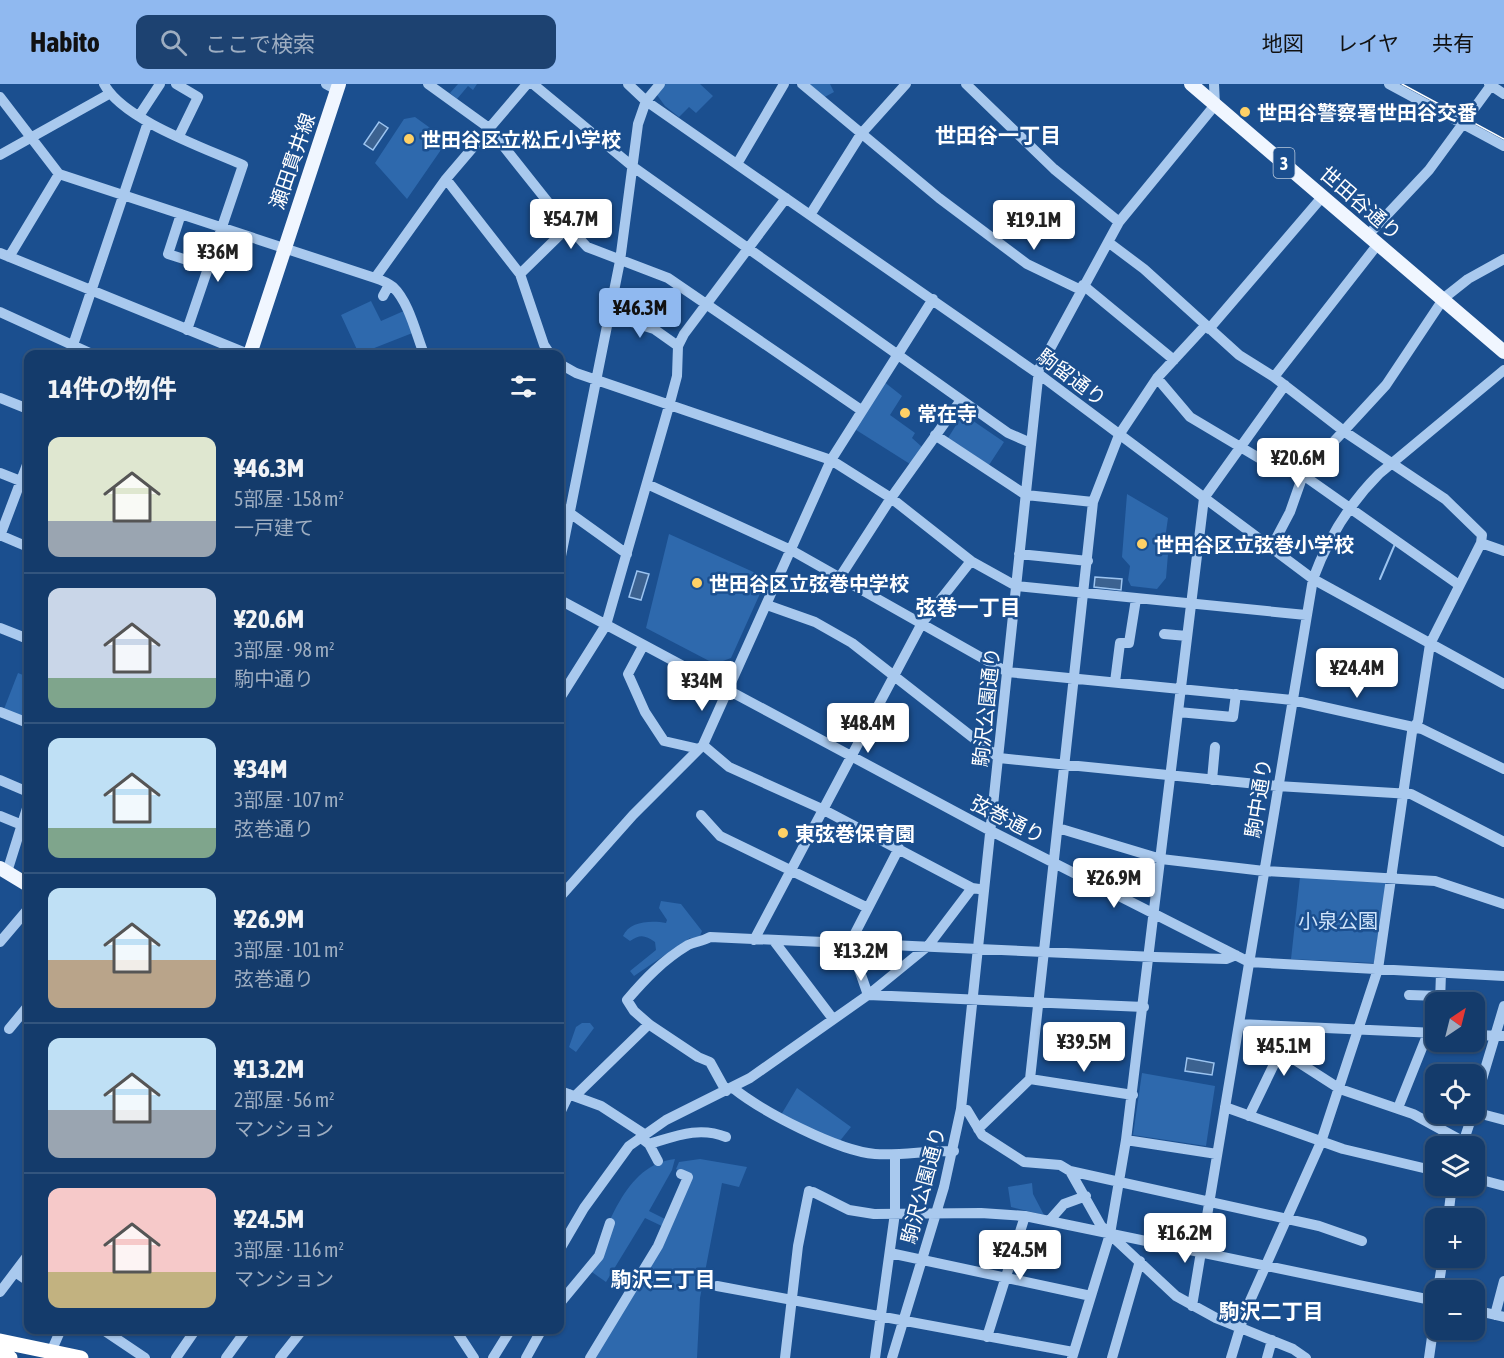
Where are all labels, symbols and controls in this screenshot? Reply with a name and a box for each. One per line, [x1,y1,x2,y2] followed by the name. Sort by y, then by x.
[136,15,556,69] search box
[30,26,100,58] text: Habito
[157,26,190,59] icon: search
[205,31,315,57] text: ここで検索
[1262,31,1304,55] text: 地図
[1337,31,1399,55] text: レイヤ
[1432,31,1474,55] text: 共有
[1257,101,1477,124] place label: 世田谷警察署世田谷交番
[1238,105,1252,119] marker: 世田谷警察署世田谷交番
[265,110,319,212] street label: 瀬田貫井線
[935,123,1061,147] district label: 世田谷一丁目
[421,128,621,151] place label: 世田谷区立松丘小学校
[402,132,416,146] marker: 世田谷区立松丘小学校
[1274,148,1294,178] road number: 3
[1316,162,1406,244] street label: 世田谷通り
[522,199,620,250] pin: ¥54.7M
[985,200,1083,251] pin: ¥19.1M
[544,207,598,230] text: ¥54.7M
[1007,208,1061,231] text: ¥19.1M
[182,232,254,283] pin: ¥36M
[197,240,239,263] text: ¥36M
[591,288,689,339] pin: ¥46.3M
[613,296,667,319] text: ¥46.3M
[1033,344,1111,410] street label: 駒留通り
[507,370,540,403] icon: filters
[48,374,176,404] text: 14件の物件
[917,402,977,425] place label: 常在寺
[898,406,912,420] marker: 常在寺
[1249,438,1347,489] pin: ¥20.6M
[1271,446,1325,469] text: ¥20.6M
[234,453,304,483] text: ¥46.3M
[96,461,168,533] icon: home
[234,487,344,510] text: 5部屋 · 158 m²
[234,516,314,539] text: 一戸建て
[1154,533,1354,556] place label: 世田谷区立弦巻小学校
[1135,537,1149,551] marker: 世田谷区立弦巻小学校
[709,572,909,595] place label: 世田谷区立弦巻中学校
[690,576,704,590] marker: 世田谷区立弦巻中学校
[916,595,1021,619] district label: 弦巻一丁目
[234,604,304,634] text: ¥20.6M
[96,612,168,684] icon: home
[234,638,335,661] text: 3部屋 · 98 m²
[968,646,1004,768] street label: 駒沢公園通り
[1308,648,1406,699] pin: ¥24.4M
[1330,656,1384,679] text: ¥24.4M
[666,661,738,712] pin: ¥34M
[234,667,314,690] text: 駒中通り
[681,669,723,692] text: ¥34M
[819,703,917,754] pin: ¥48.4M
[841,711,895,734] text: ¥48.4M
[234,754,287,784] text: ¥34M
[1240,757,1276,839] street label: 駒中通り
[96,762,168,834] icon: home
[234,788,344,811] text: 3部屋 · 107 m²
[967,791,1049,847] street label: 弦巻通り
[234,817,314,840] text: 弦巻通り
[795,822,915,845] place label: 東弦巻保育園
[776,826,790,840] marker: 東弦巻保育園
[1065,858,1163,909] pin: ¥26.9M
[1087,866,1141,889] text: ¥26.9M
[234,904,304,934] text: ¥26.9M
[1298,909,1378,932] park label: 小泉公園
[96,912,168,984] icon: home
[812,931,910,982] pin: ¥13.2M
[234,938,344,961] text: 3部屋 · 101 m²
[834,939,888,962] text: ¥13.2M
[234,967,314,990] text: 弦巻通り
[1425,992,1485,1052] north arrow
[1425,992,1485,1340] map controls
[1035,1022,1133,1073] pin: ¥39.5M
[1235,1026,1333,1077] pin: ¥45.1M
[1057,1030,1111,1053] text: ¥39.5M
[1257,1034,1311,1057] text: ¥45.1M
[234,1054,304,1084] text: ¥13.2M
[96,1062,168,1134] icon: home
[1425,1064,1485,1124] button: locate
[234,1088,335,1111] text: 2部屋 · 56 m²
[234,1117,334,1140] text: マンション
[896,1124,950,1246] street label: 駒沢公園通り
[1425,1136,1485,1196] button: layers
[234,1204,304,1234] text: ¥24.5M
[1425,1208,1485,1268] button: +
[96,1212,168,1284] icon: home
[1136,1213,1234,1264] pin: ¥16.2M
[1158,1221,1212,1244] text: ¥16.2M
[971,1230,1069,1281] pin: ¥24.5M
[234,1238,344,1261] text: 3部屋 · 116 m²
[993,1238,1047,1261] text: ¥24.5M
[234,1267,334,1290] text: マンション
[611,1267,716,1291] district label: 駒沢三丁目
[1425,1280,1485,1340] button: −
[1219,1299,1324,1323] district label: 駒沢二丁目

